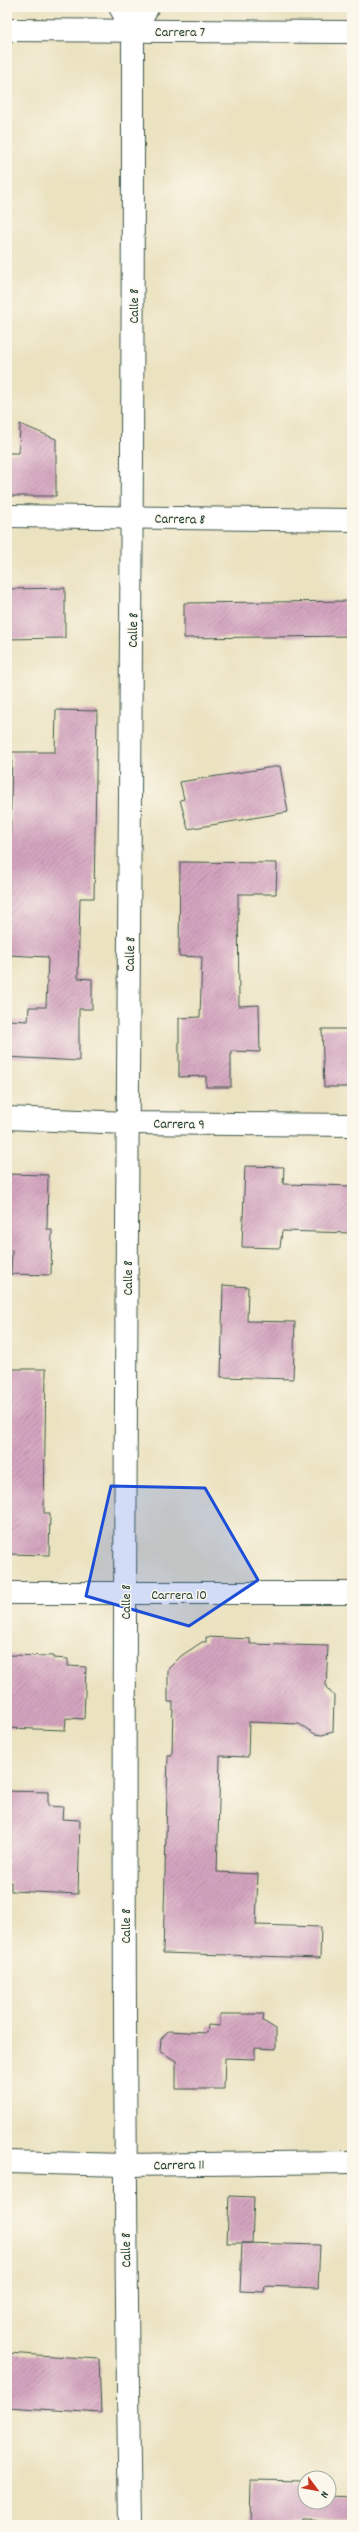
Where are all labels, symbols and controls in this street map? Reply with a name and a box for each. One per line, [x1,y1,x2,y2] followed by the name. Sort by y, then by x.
[155,23,205,43] street label: Carrera 7
[125,288,145,324] street label: Calle 8
[154,510,206,530] street label: Carrera 8
[124,612,144,648] street label: Calle 8
[121,936,141,972] street label: Calle 8
[153,1115,205,1135] street label: Carrera 9
[119,1260,139,1296] street label: Calle 8
[117,1584,137,1620] street label: Calle 8
[151,1586,207,1606] street label: Carrera 10
[117,1908,137,1944] street label: Calle 8
[153,2156,205,2176] street label: Carrera 11
[117,2232,137,2268] street label: Calle 8
[297,2470,337,2510] north arrow
[315,2488,332,2501] text: N

